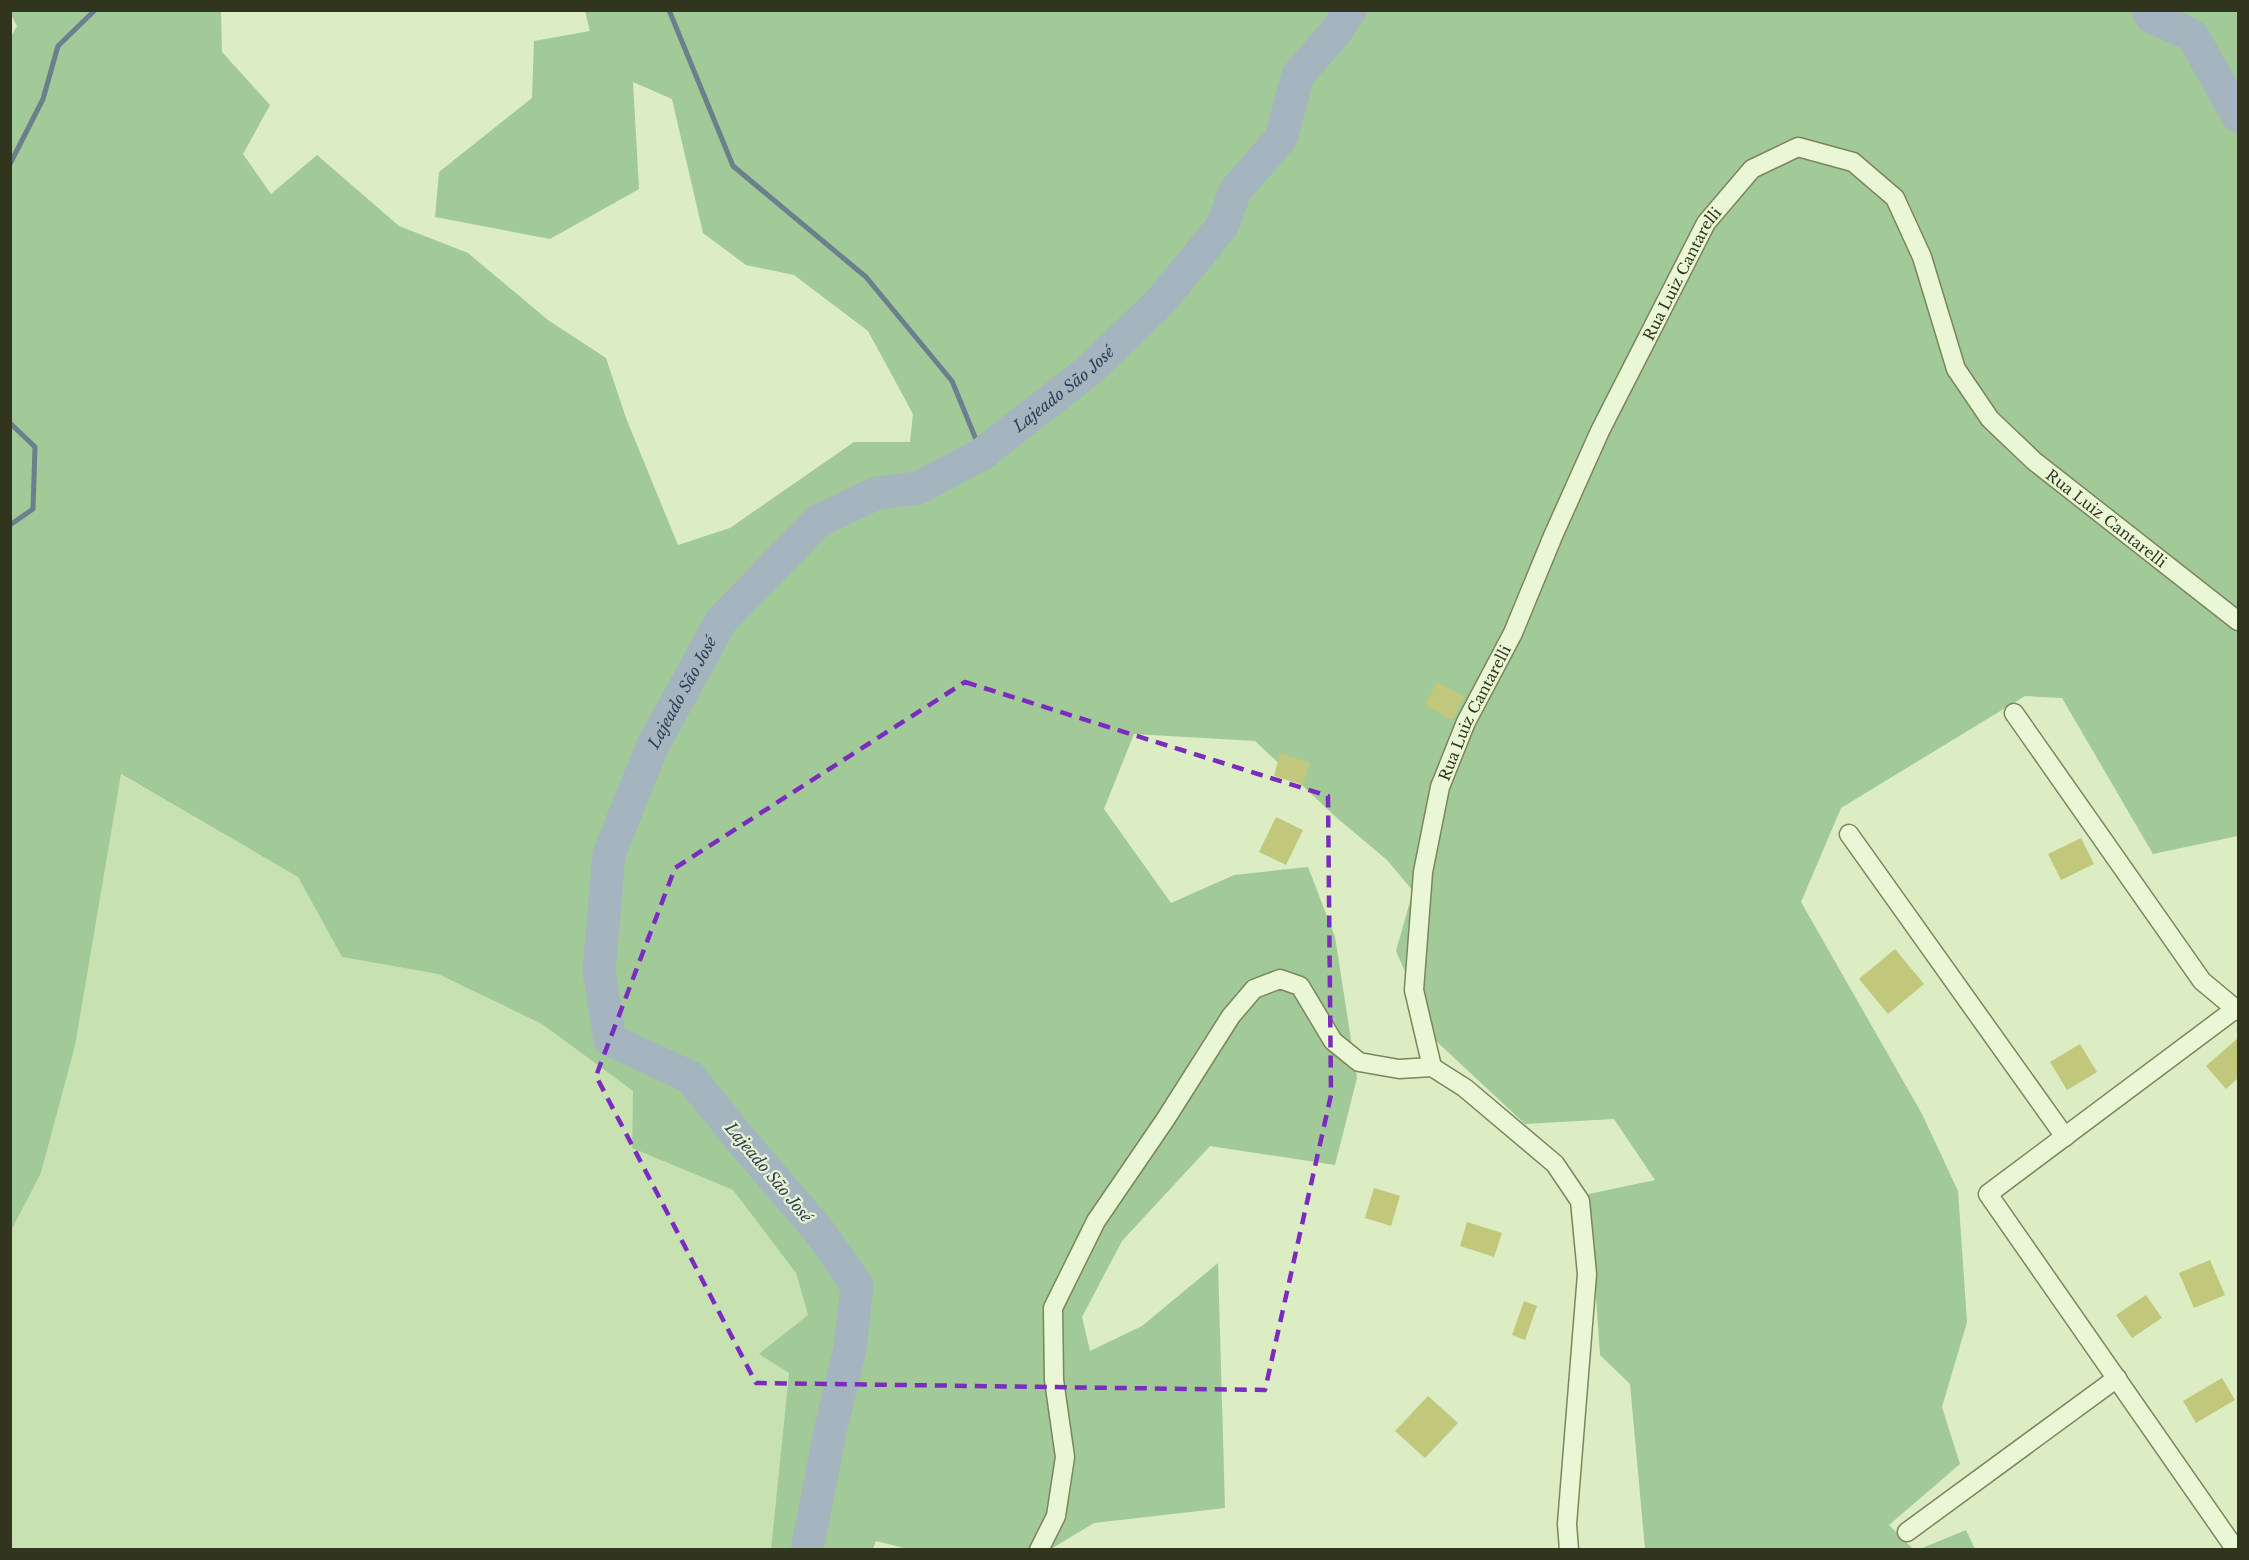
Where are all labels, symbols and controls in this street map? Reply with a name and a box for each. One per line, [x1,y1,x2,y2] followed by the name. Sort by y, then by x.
[1638,203,1725,343] street label: Rua Luiz Cantarelli
[1008,340,1119,437] water label: Lajeado São José
[2042,465,2171,571] street label: Rua Luiz Cantarelli
[643,631,721,753] water label: Lajeado São José
[1434,641,1515,783] street label: Rua Luiz Cantarelli
[721,1117,818,1227] water label: Lajeado São José

